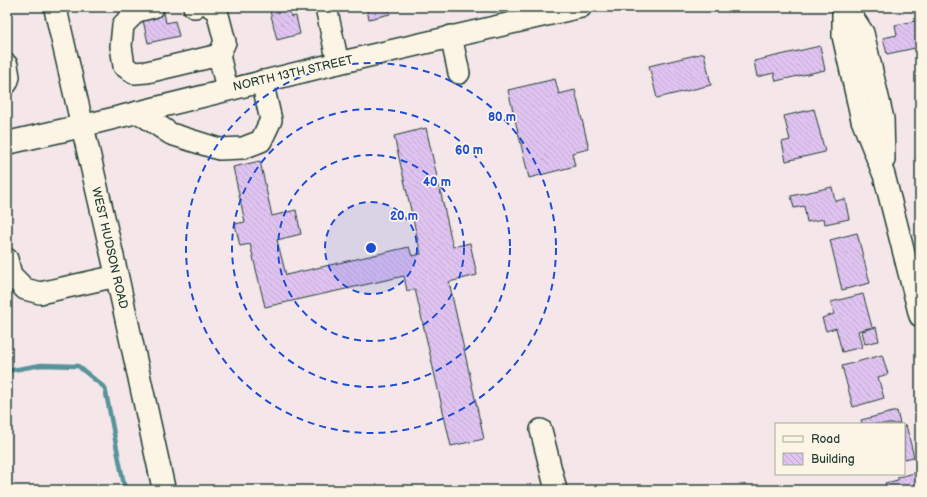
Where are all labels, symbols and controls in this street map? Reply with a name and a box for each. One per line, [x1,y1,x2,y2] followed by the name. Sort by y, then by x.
[232,52,355,95] street label: NORTH 13TH STREET
[488,110,516,125] text: 80 m
[455,143,483,158] text: 60 m
[423,175,451,190] text: 40 m
[88,186,131,311] street label: WEST HUDSON ROAD
[390,209,418,224] text: 20 m
[364,241,378,255] centre of rings
[775,423,905,475] legend
[811,432,840,447] text: Road
[811,452,855,467] text: Building

